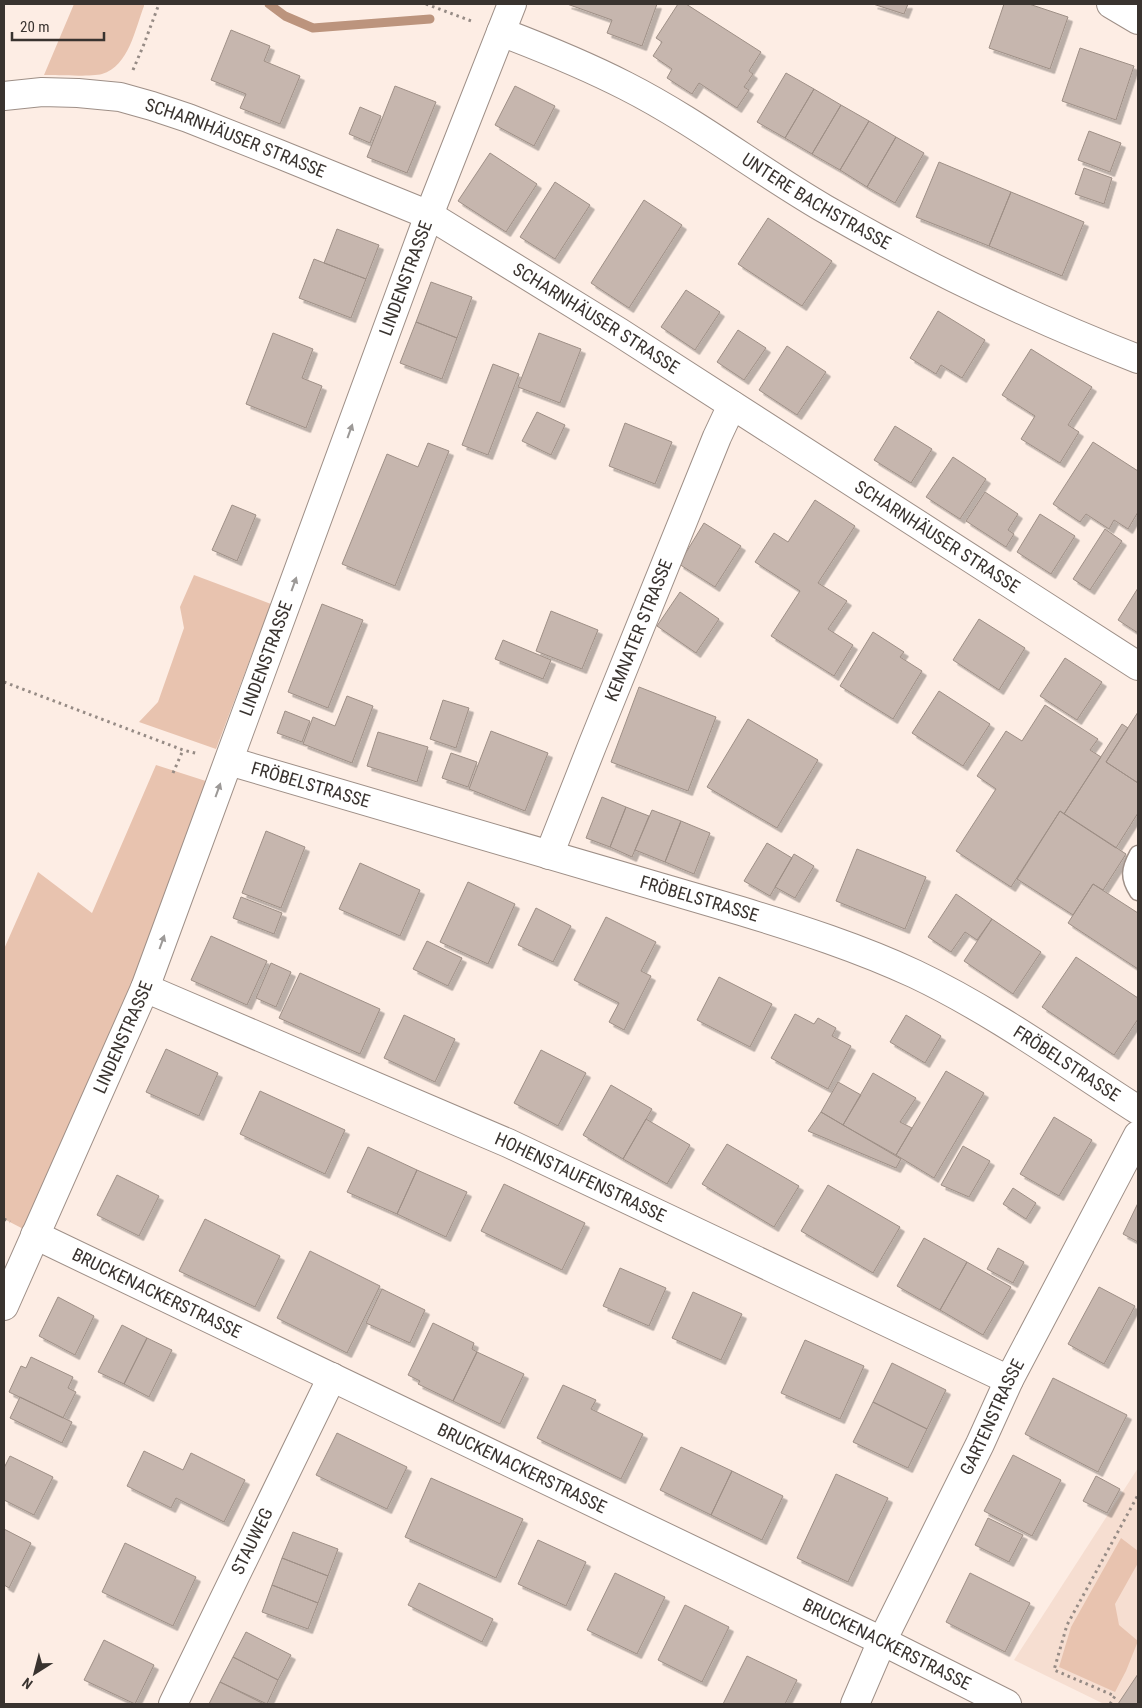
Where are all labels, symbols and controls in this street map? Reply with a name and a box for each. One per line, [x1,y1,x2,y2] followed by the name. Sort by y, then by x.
[12,10,105,42] scale bar
[20,18,50,36] text: 20 m
[143,94,329,182] street label: SCHARNHÄUSER STRASSE
[738,148,895,254] street label: UNTERE BACHSTRASSE
[375,218,436,338] street label: LINDENSTRASSE
[509,258,683,378] street label: SCHARNHÄUSER STRASSE
[346,423,354,438] one-way arrow
[851,476,1024,597] street label: SCHARNHÄUSER STRASSE
[600,556,676,704] street label: KEMNATER STRASSE
[291,576,298,591] one-way arrow
[235,598,296,719] street label: LINDENSTRASSE
[249,757,373,812] street label: FRÖBELSTRASSE
[215,782,222,797] one-way arrow
[638,871,761,926] street label: FRÖBELSTRASSE
[158,934,166,949] one-way arrow
[89,978,157,1097] street label: LINDENSTRASSE
[1010,1021,1124,1106] street label: FRÖBELSTRASSE
[492,1128,670,1226] street label: HOHENSTAUFENSTRASSE
[69,1243,245,1342] street label: BRUCKENACKERSTRASSE
[955,1355,1028,1478] street label: GARTENSTRASSE
[434,1419,610,1517] street label: BRUCKENACKERSTRASSE
[227,1504,277,1578] street label: STAUWEG
[799,1594,975,1694] street label: BRUCKENACKERSTRASSE
[10,1648,60,1698] north arrow
[19,1675,36,1693] text: N

